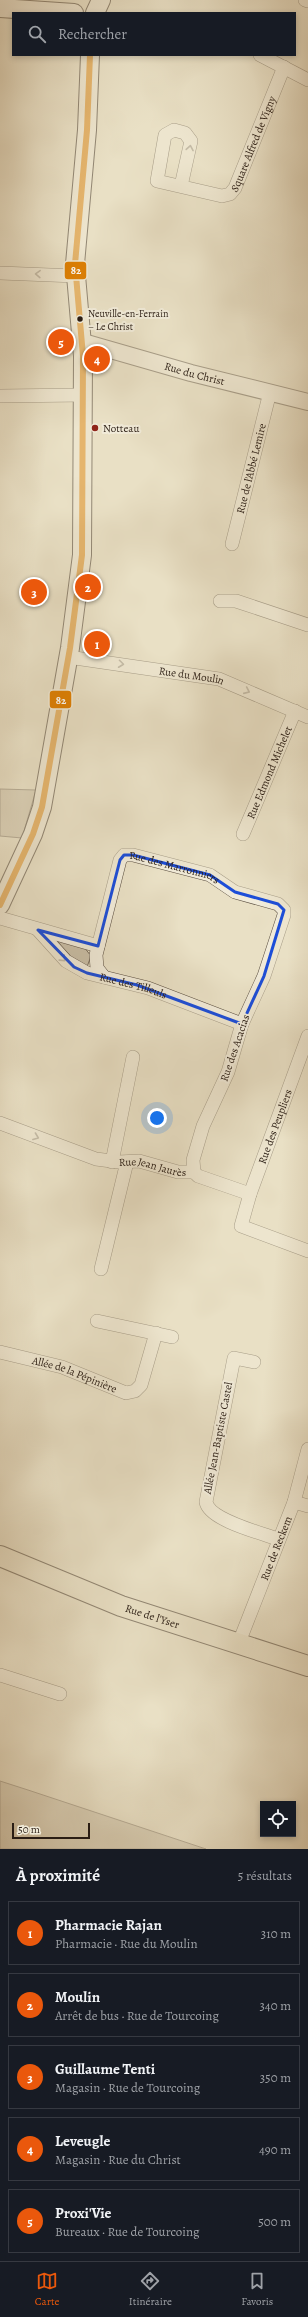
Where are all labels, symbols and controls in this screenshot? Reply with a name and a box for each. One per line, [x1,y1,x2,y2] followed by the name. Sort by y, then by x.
[12,12,296,56] search box
[26,23,48,45] icon: search
[58,24,127,44] text: Rechercher
[227,94,279,195] street label: Square Alfred de Vigny
[185,145,194,151] one-way arrow
[64,261,87,280] line badge: 82
[71,263,82,278] text: 82
[35,270,41,278] one-way arrow
[88,307,169,333] place label: Neuville-en-Ferrain – Le Christ
[75,314,85,324] marker: Neuville-en-Ferrain – Le Christ
[48,327,74,357] pin: 5
[84,344,110,374] pin: 4
[163,358,227,389] street label: Rue du Christ
[103,421,139,436] place label: Notteau
[232,422,269,515] street label: Rue de l'Abbé Lemire
[90,423,100,433] marker: Notteau
[75,572,101,602] pin: 2
[21,577,47,607] pin: 3
[84,629,110,659] pin: 1
[118,659,124,668] one-way arrow
[158,663,227,688] street label: Rue du Moulin
[243,686,251,694] one-way arrow
[49,690,72,709] line badge: 82
[56,693,67,708] text: 82
[243,723,296,821] street label: Rue Edmond Michelet
[129,848,223,887] street label: Rue des Marronniers
[58,954,66,962] one-way arrow
[98,969,169,1002] street label: Rue des Tilleuls
[216,1012,254,1084] street label: Rue des Acacias
[254,1087,295,1166] street label: Rue des Peupliers
[147,1108,167,1128] your location
[33,1132,40,1140] one-way arrow
[118,1154,186,1180] street label: Rue Jean Jaurès
[30,1352,119,1396] street label: Allée de la Pépinière
[200,1380,236,1496] street label: Allée Jean-Baptiste Castel
[257,1514,295,1583] street label: Rue de Reckem
[123,1600,182,1632] street label: Rue de l'Yser
[260,1801,296,1837] map controls
[260,1801,296,1837] button: locate
[12,1821,90,1840] scale bar
[18,1822,40,1837] text: 50 m
[16,1864,100,1887] text: À proximité
[238,1867,292,1884] text: 5 résultats
[55,1915,162,1935] text: Pharmacie Rajan
[28,1925,32,1942] text: 1
[261,1925,291,1942] text: 310 m
[55,1935,198,1952] text: Pharmacie · Rue du Moulin
[55,1987,100,2007] text: Moulin
[27,1997,33,2014] text: 2
[259,1997,291,2014] text: 340 m
[55,2007,219,2024] text: Arrêt de bus · Rue de Tourcoing
[55,2059,155,2079] text: Guillaume Tenti
[27,2069,33,2086] text: 3
[260,2069,291,2086] text: 350 m
[55,2079,200,2096] text: Magasin · Rue de Tourcoing
[55,2131,110,2151] text: Leveugle
[27,2141,33,2158] text: 4
[259,2141,291,2158] text: 490 m
[55,2151,181,2168] text: Magasin · Rue du Christ
[55,2203,112,2223] text: Proxi'Vie
[27,2213,33,2230] text: 5
[258,2213,291,2230] text: 500 m
[55,2223,200,2240] text: Bureaux · Rue de Tourcoing
[35,2270,59,2309] tab: Carte
[129,2270,172,2309] tab: Itinéraire
[241,2270,273,2309] tab: Favoris

